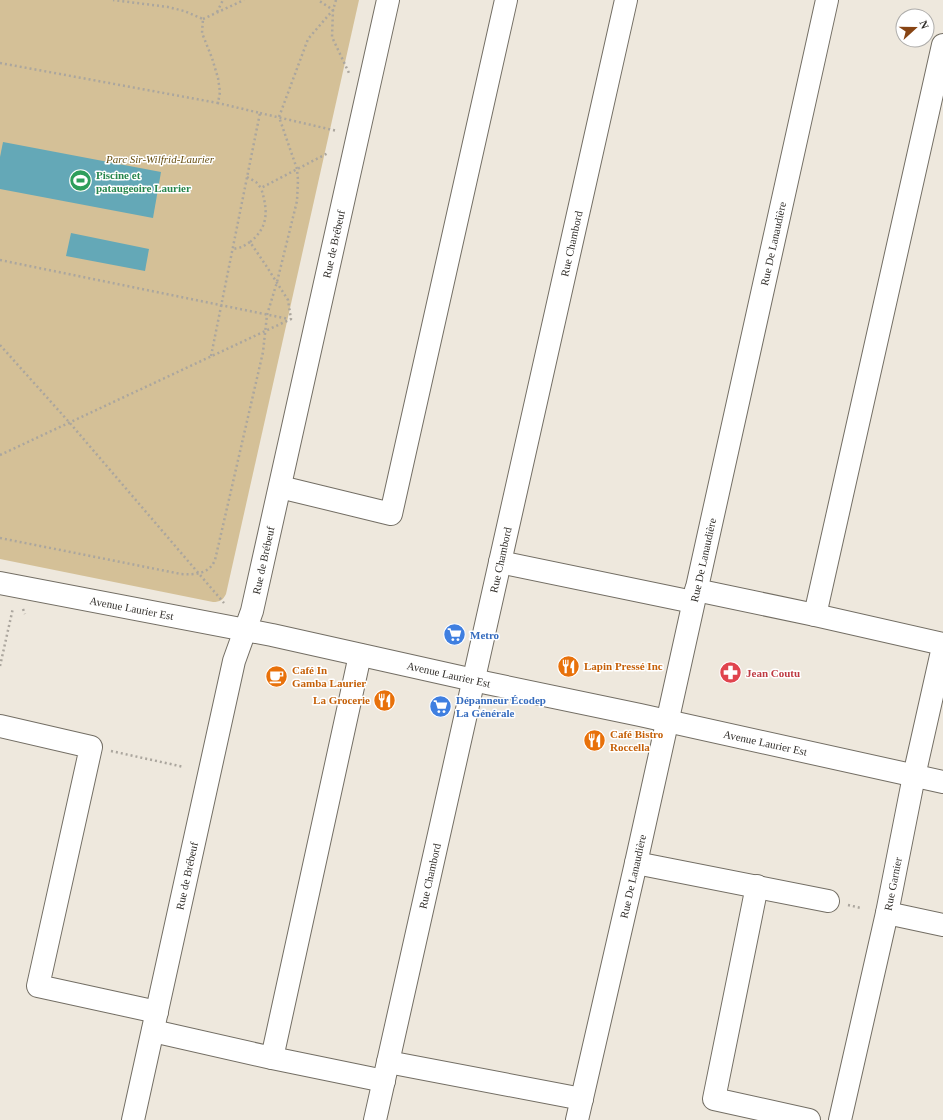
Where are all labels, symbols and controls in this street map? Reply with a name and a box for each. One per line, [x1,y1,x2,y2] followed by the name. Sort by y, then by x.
[895,8,935,48] north arrow
[917,19,931,30] text: N
[105,153,215,165] park label: Parc Sir-Wilfrid-Laurier
[67,168,93,194] sports icon: Piscine et pataugeoire Laurier
[96,169,191,194] place label: Piscine et pataugeoire Laurier
[758,200,788,287] street label: Rue De Lanaudière
[320,209,347,279] street label: Rue de Brébeuf
[558,209,585,278] street label: Rue Chambord
[688,517,718,603] street label: Rue De Lanaudière
[250,525,277,595] street label: Rue de Brébeuf
[487,525,514,594] street label: Rue Chambord
[89,594,175,622] street label: Avenue Laurier Est
[441,622,467,648] supermarket icon: Metro
[470,629,500,641] place label: Metro
[555,653,581,679] restaurant icon: Lapin Pressé Inc
[406,659,492,690] street label: Avenue Laurier Est
[584,660,663,672] place label: Lapin Pressé Inc
[718,660,744,686] pharmacy icon: Jean Coutu
[263,663,289,689] cafe icon: Café In Gamba Laurier
[292,664,366,689] place label: Café In Gamba Laurier
[746,667,800,679] place label: Jean Coutu
[372,687,398,713] restaurant icon: La Grocerie
[428,693,454,719] supermarket icon: Dépanneur Écodep La Générale
[313,694,370,706] place label: La Grocerie
[456,694,546,719] place label: Dépanneur Écodep La Générale
[581,727,607,753] restaurant icon: Café Bistro Roccella
[610,728,664,753] place label: Café Bistro Roccella
[722,728,808,758] street label: Avenue Laurier Est
[618,833,648,919] street label: Rue De Lanaudière
[173,840,200,911] street label: Rue de Brébeuf
[416,842,443,910] street label: Rue Chambord
[882,856,904,912] street label: Rue Garnier

